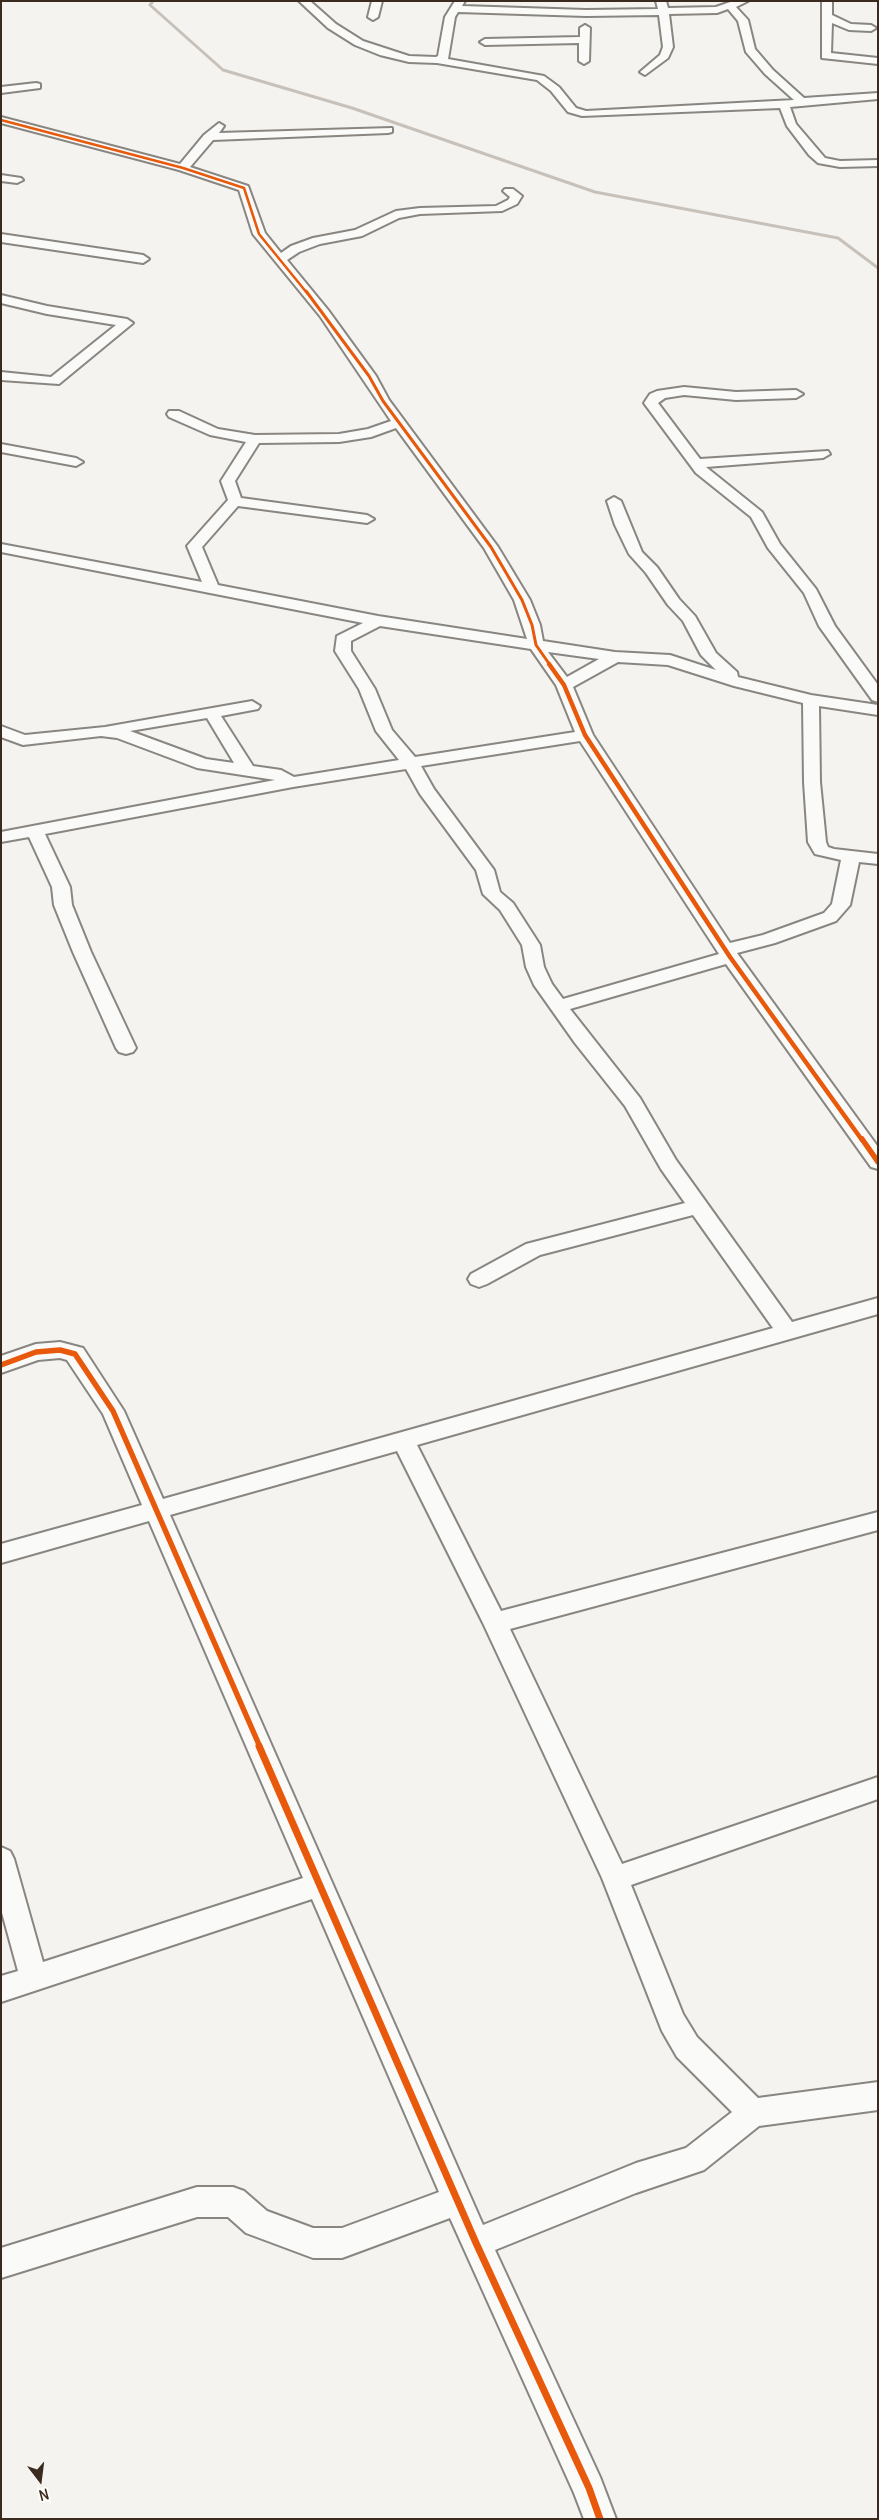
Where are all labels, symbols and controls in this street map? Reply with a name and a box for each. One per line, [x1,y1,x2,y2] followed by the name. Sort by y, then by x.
[15,2455,65,2505] north arrow
[37,2485,51,2504] text: N

